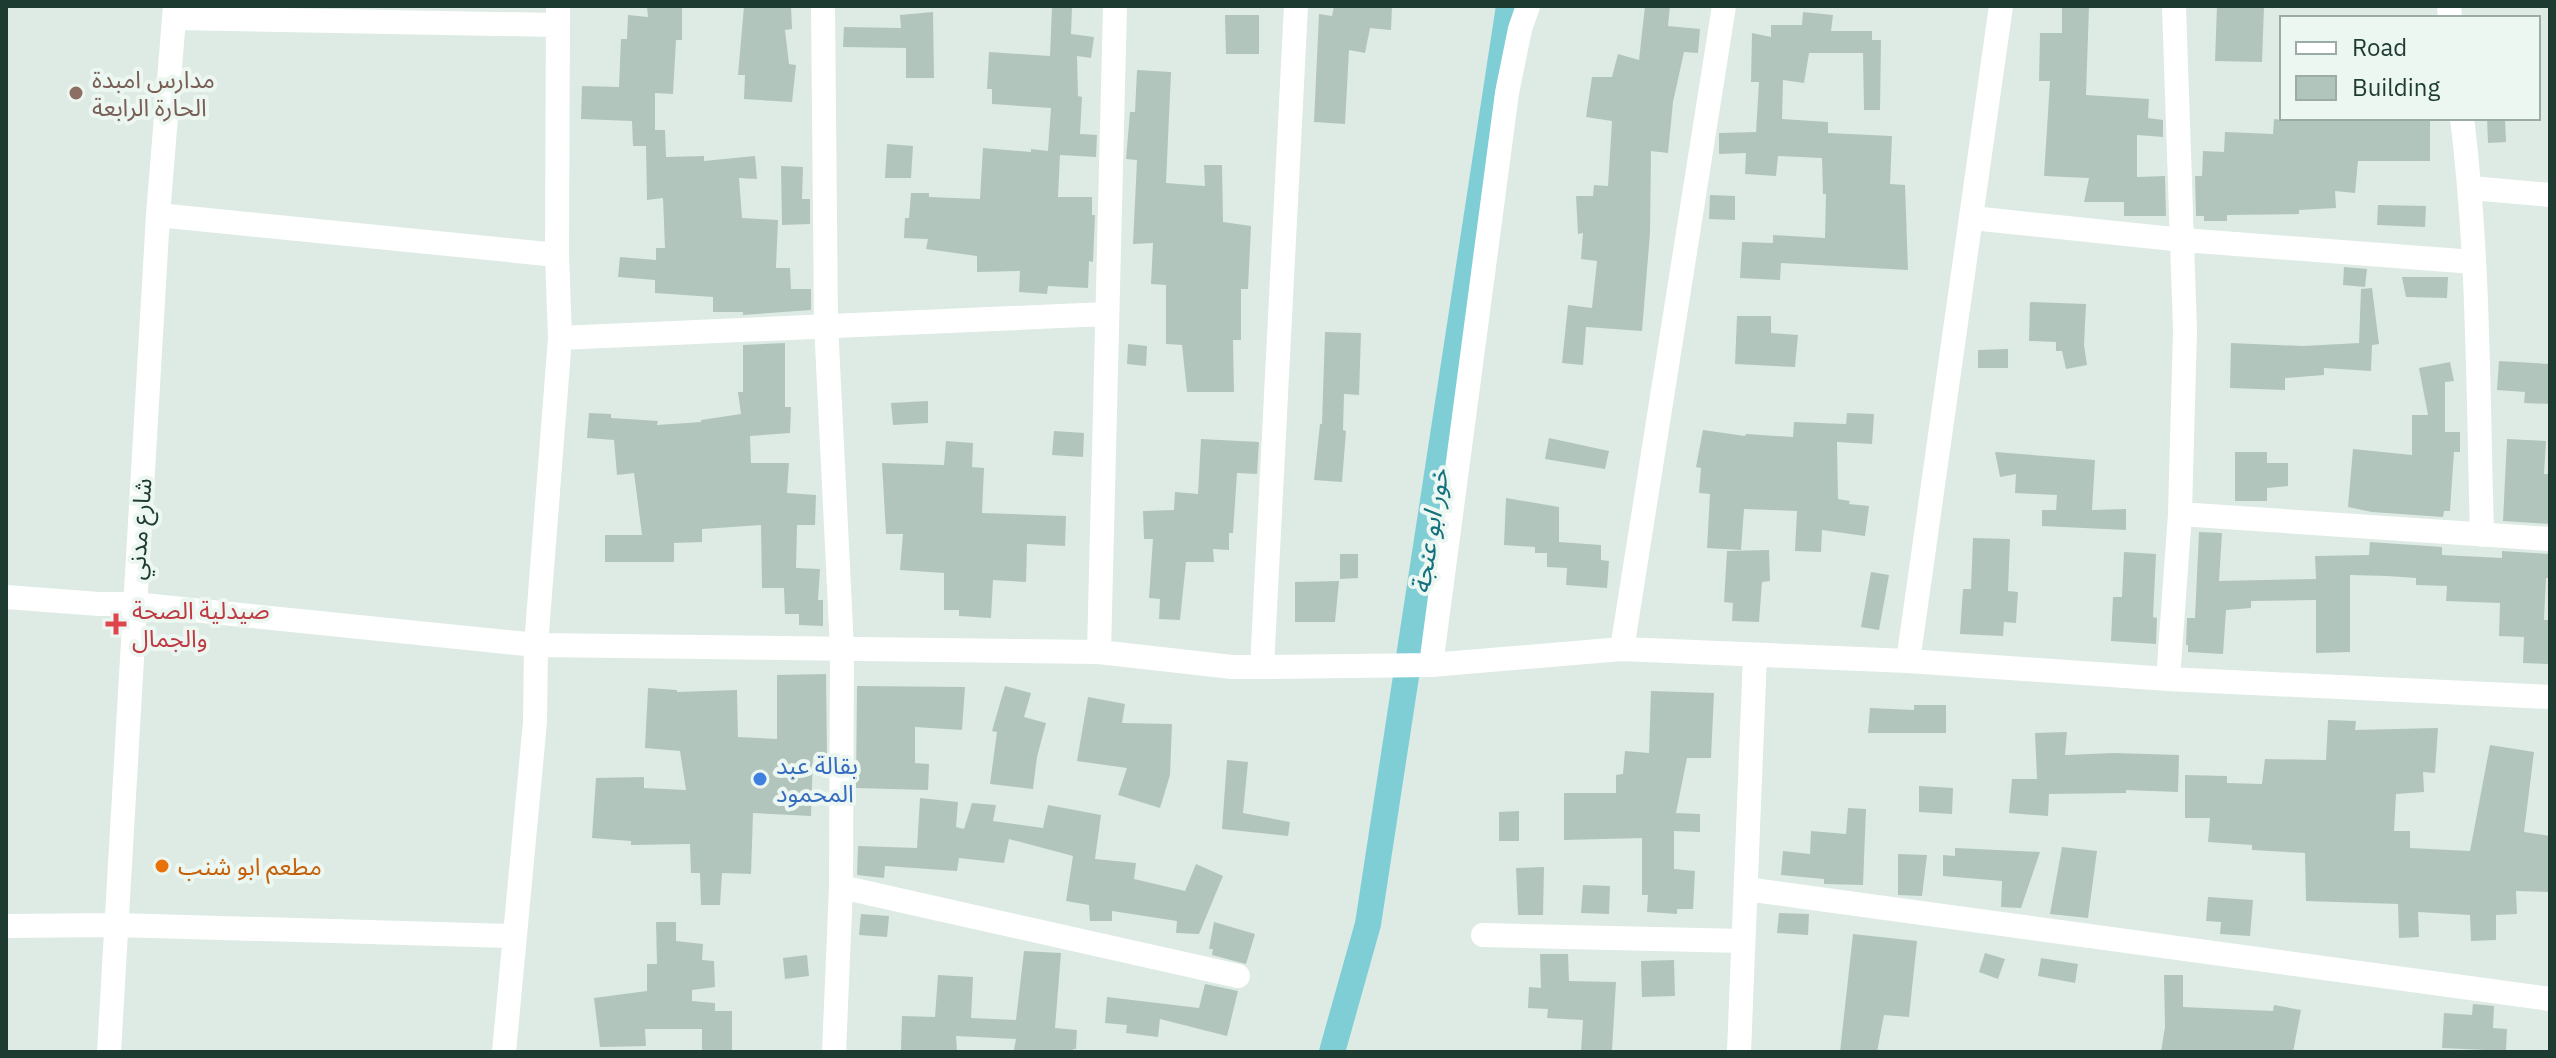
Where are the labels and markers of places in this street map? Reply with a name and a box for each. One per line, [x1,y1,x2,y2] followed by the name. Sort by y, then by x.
[92,63,215,123] place label: مدارس امبدة الحارة الرابعة
[67,84,85,102] marker: مدارس امبدة الحارة الرابعة
[132,594,270,654] place label: صيدلية الصحة والجمال
[107,615,125,633] marker: صيدلية الصحة والجمال
[776,749,858,809] place label: بقالة عبد المحمود
[751,770,769,788] marker: بقالة عبد المحمود
[178,850,322,884] place label: مطعم ابو شنب
[153,857,171,875] marker: مطعم ابو شنب

